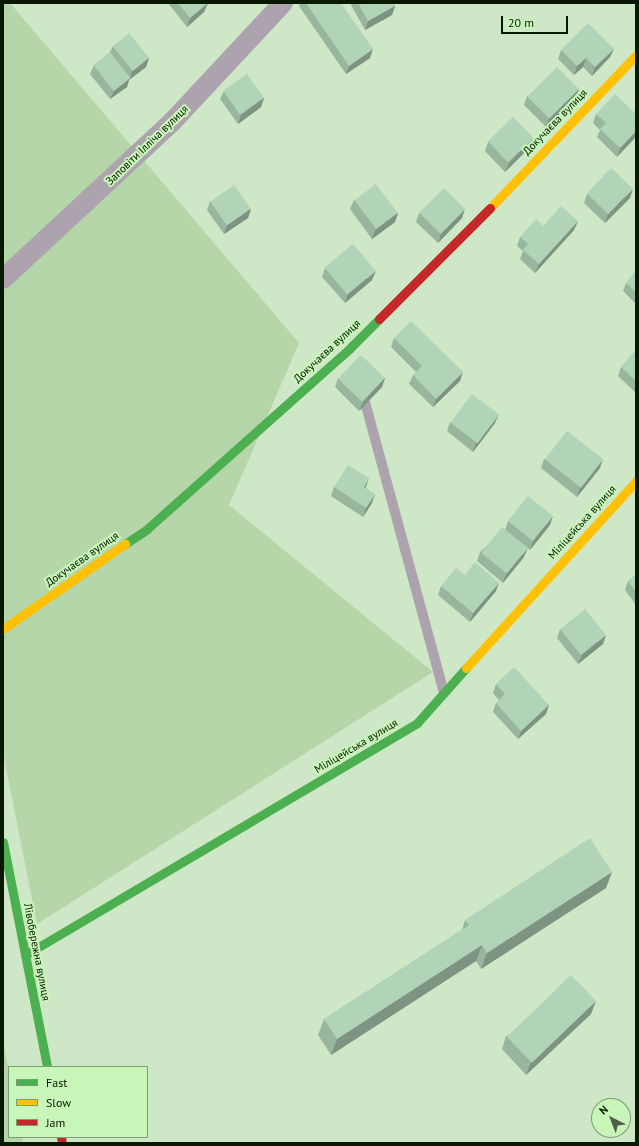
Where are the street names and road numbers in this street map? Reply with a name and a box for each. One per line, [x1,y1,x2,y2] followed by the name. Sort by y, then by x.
[520,86,590,158] street label: Докучаєва вулиця
[103,102,191,188] street label: Заповіти Ілліча вулиця
[291,317,363,385] street label: Докучаєва вулиця
[545,482,619,562] street label: Міліцейська вулиця
[43,529,121,589] street label: Докучаєва вулиця
[312,716,400,776] street label: Міліцейська вулиця
[21,902,53,1002] street label: Лівобережна вулиця

